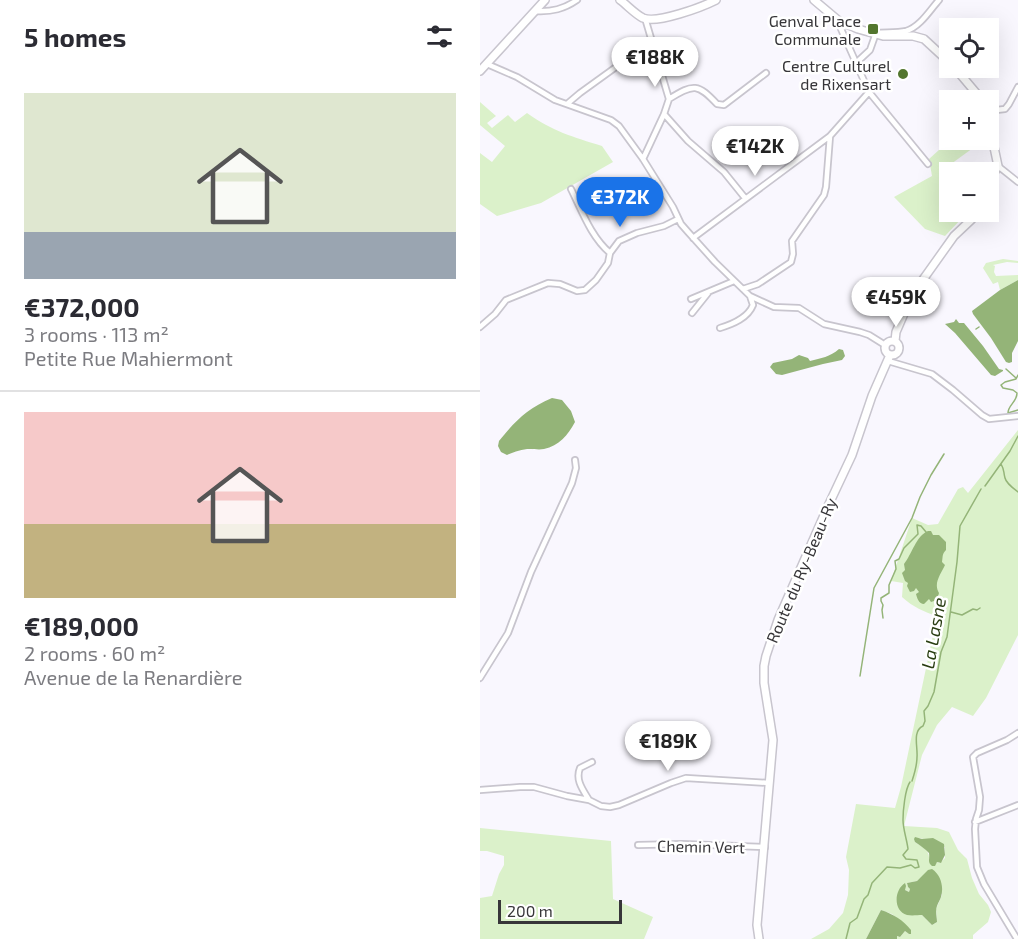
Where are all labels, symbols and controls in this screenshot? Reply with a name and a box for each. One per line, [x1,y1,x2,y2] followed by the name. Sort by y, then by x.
[769,11,861,48] place label: Genval Place Communale
[939,18,999,222] map controls
[939,18,999,78] button: locate
[423,20,456,53] icon: filters
[24,21,126,52] text: 5 homes
[866,22,880,36] marker: Genval Place Communale
[613,37,697,88] pin: €188K
[625,44,685,68] text: €188K
[782,56,891,93] place label: Centre Culturel de Rixensart
[896,67,910,81] marker: Centre Culturel de Rixensart
[939,90,999,150] button: +
[713,126,797,177] pin: €142K
[186,132,294,240] icon: home
[726,133,784,157] text: €142K
[939,162,999,222] button: −
[578,177,662,228] pin: €372K
[590,184,650,208] text: €372K
[854,277,938,328] pin: €459K
[865,284,927,308] text: €459K
[24,291,140,322] text: €372,000
[24,322,169,346] text: 3 rooms · 113 m²
[24,346,233,370] text: Petite Rue Mahiermont
[186,451,294,559] icon: home
[762,494,840,645] street label: Route du Ry-Beau-Ry
[916,595,950,670] water label: La Lasne
[24,610,139,641] text: €189,000
[24,641,165,665] text: 2 rooms · 60 m²
[24,665,243,689] text: Avenue de la Renardière
[626,721,710,772] pin: €189K
[639,728,697,752] text: €189K
[657,836,745,856] street label: Chemin Vert
[498,897,622,924] scale bar
[507,901,553,920] text: 200 m

